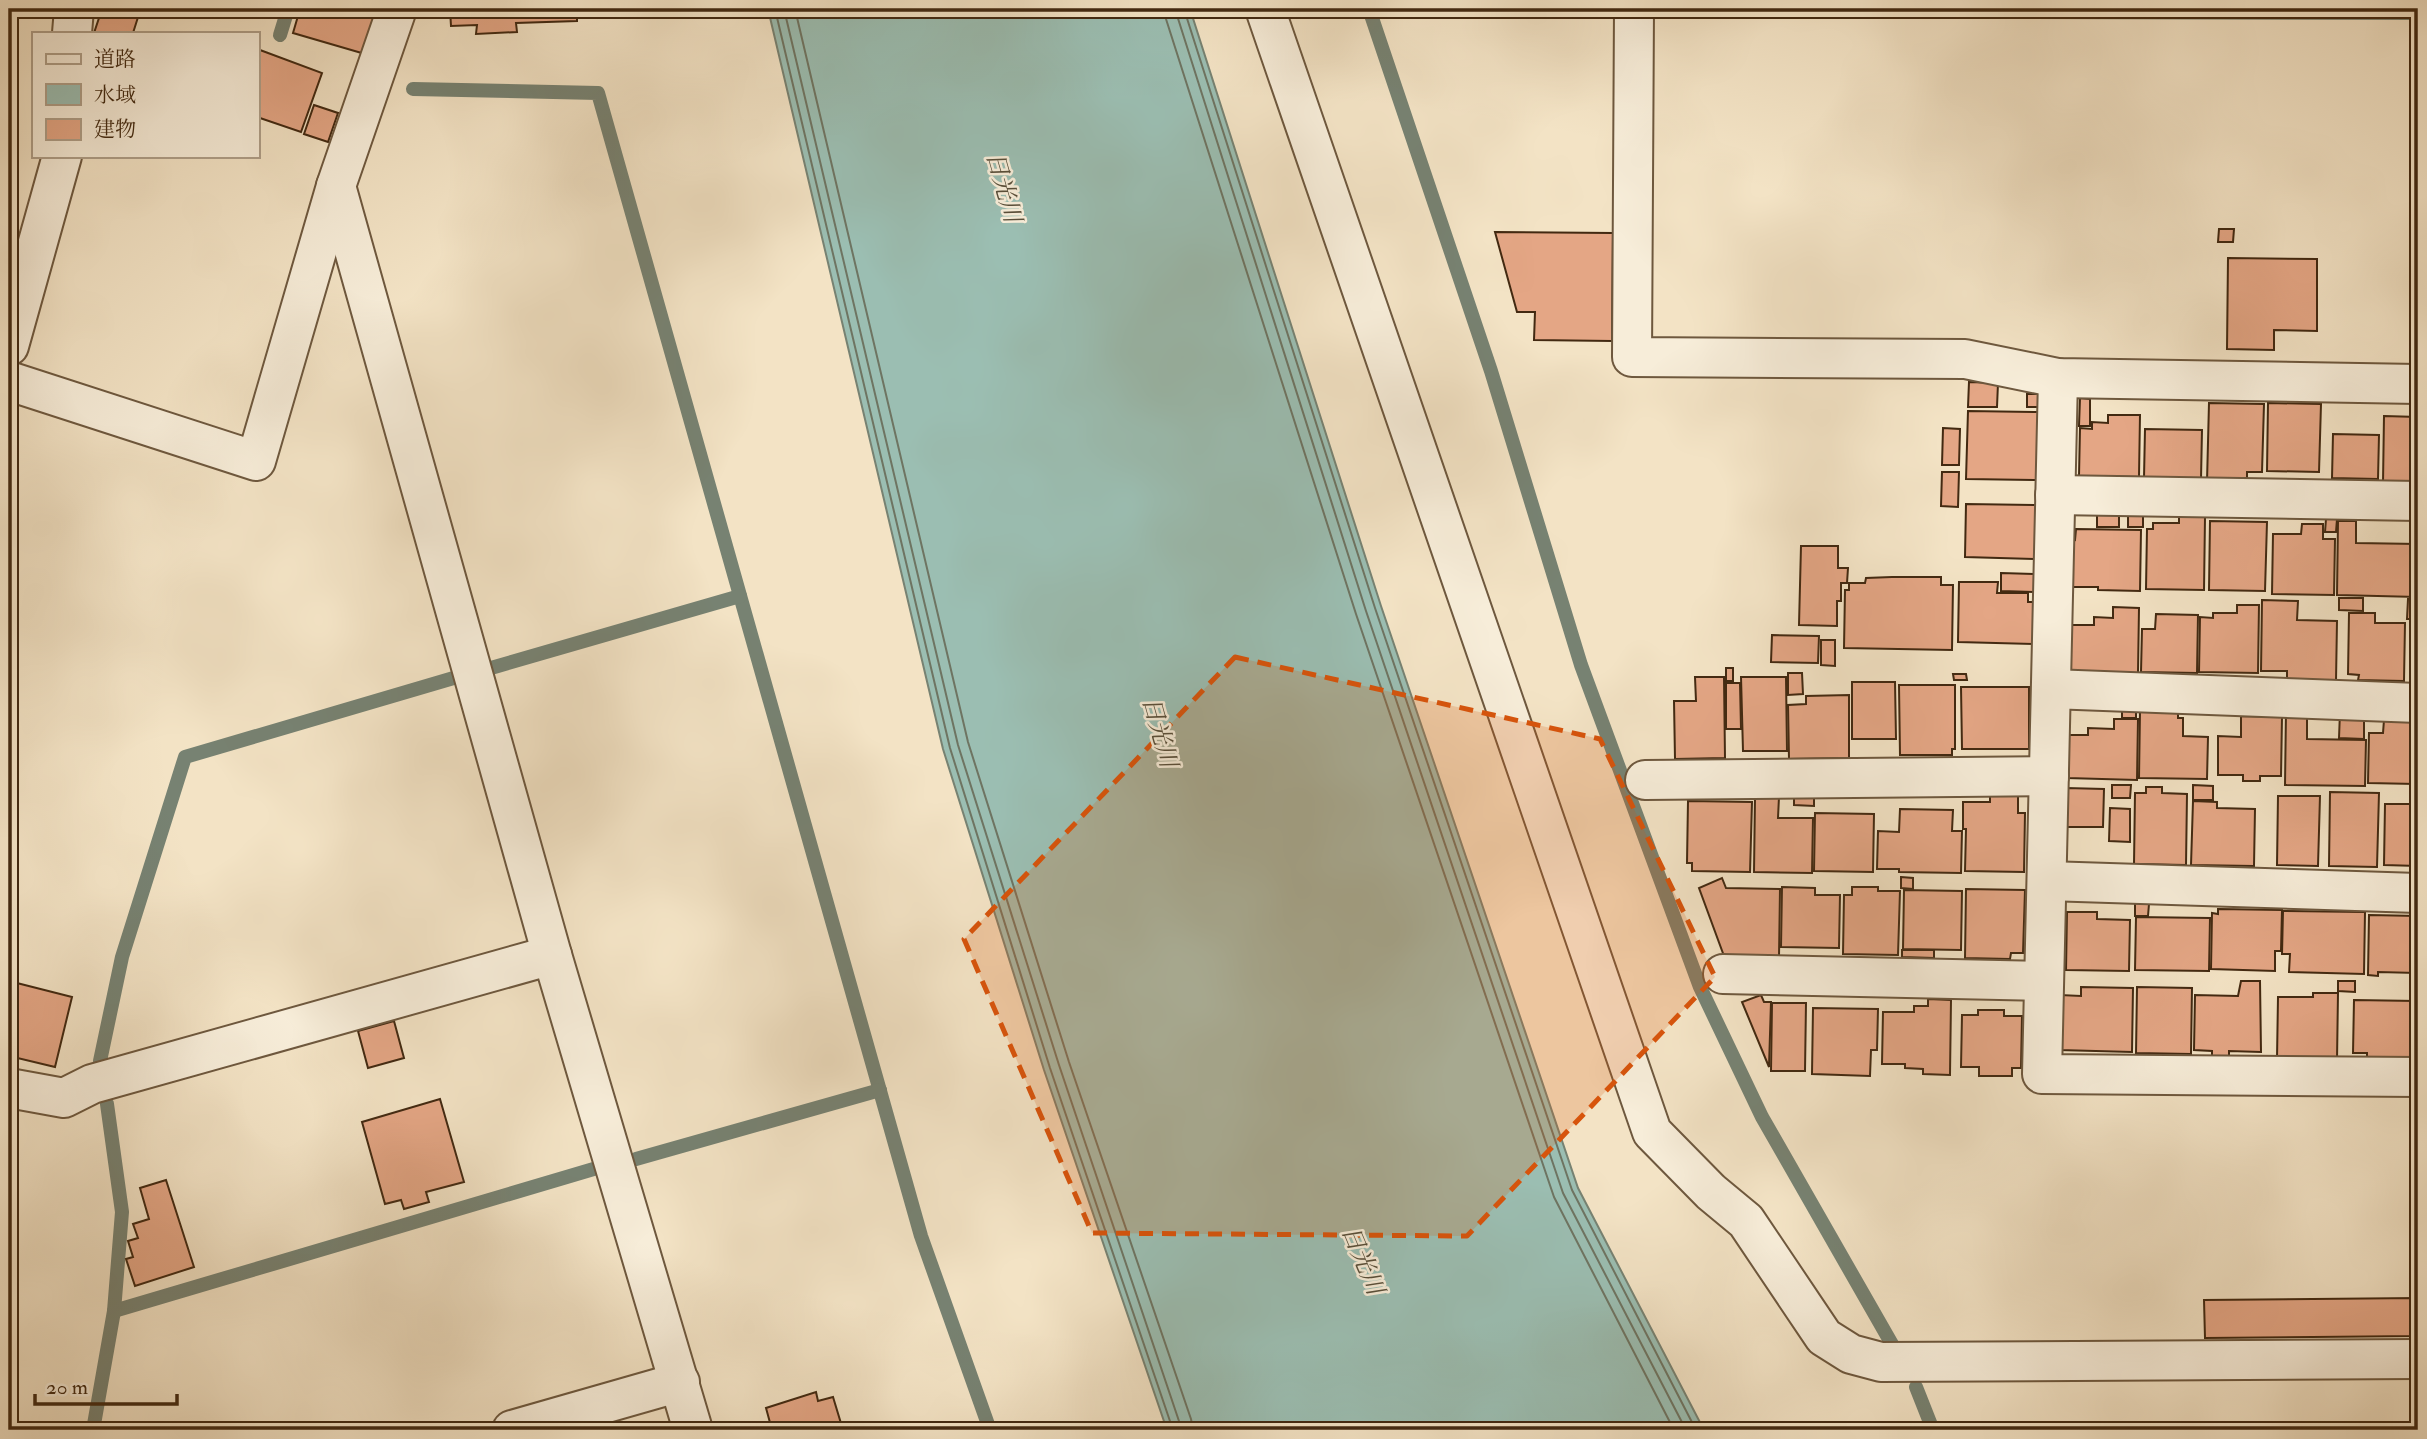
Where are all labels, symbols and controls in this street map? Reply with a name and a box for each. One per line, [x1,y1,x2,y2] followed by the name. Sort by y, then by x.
[32,32,259,158] legend
[94,46,136,73] text: 道路
[94,82,136,109] text: 水域
[94,116,136,143] text: 建物
[979,148,1029,229] water label: 日光川
[1135,693,1185,774] water label: 日光川
[1334,1221,1392,1302] water label: 日光川
[35,1362,177,1406] scale bar
[46,1374,88,1401] text: 20 m

